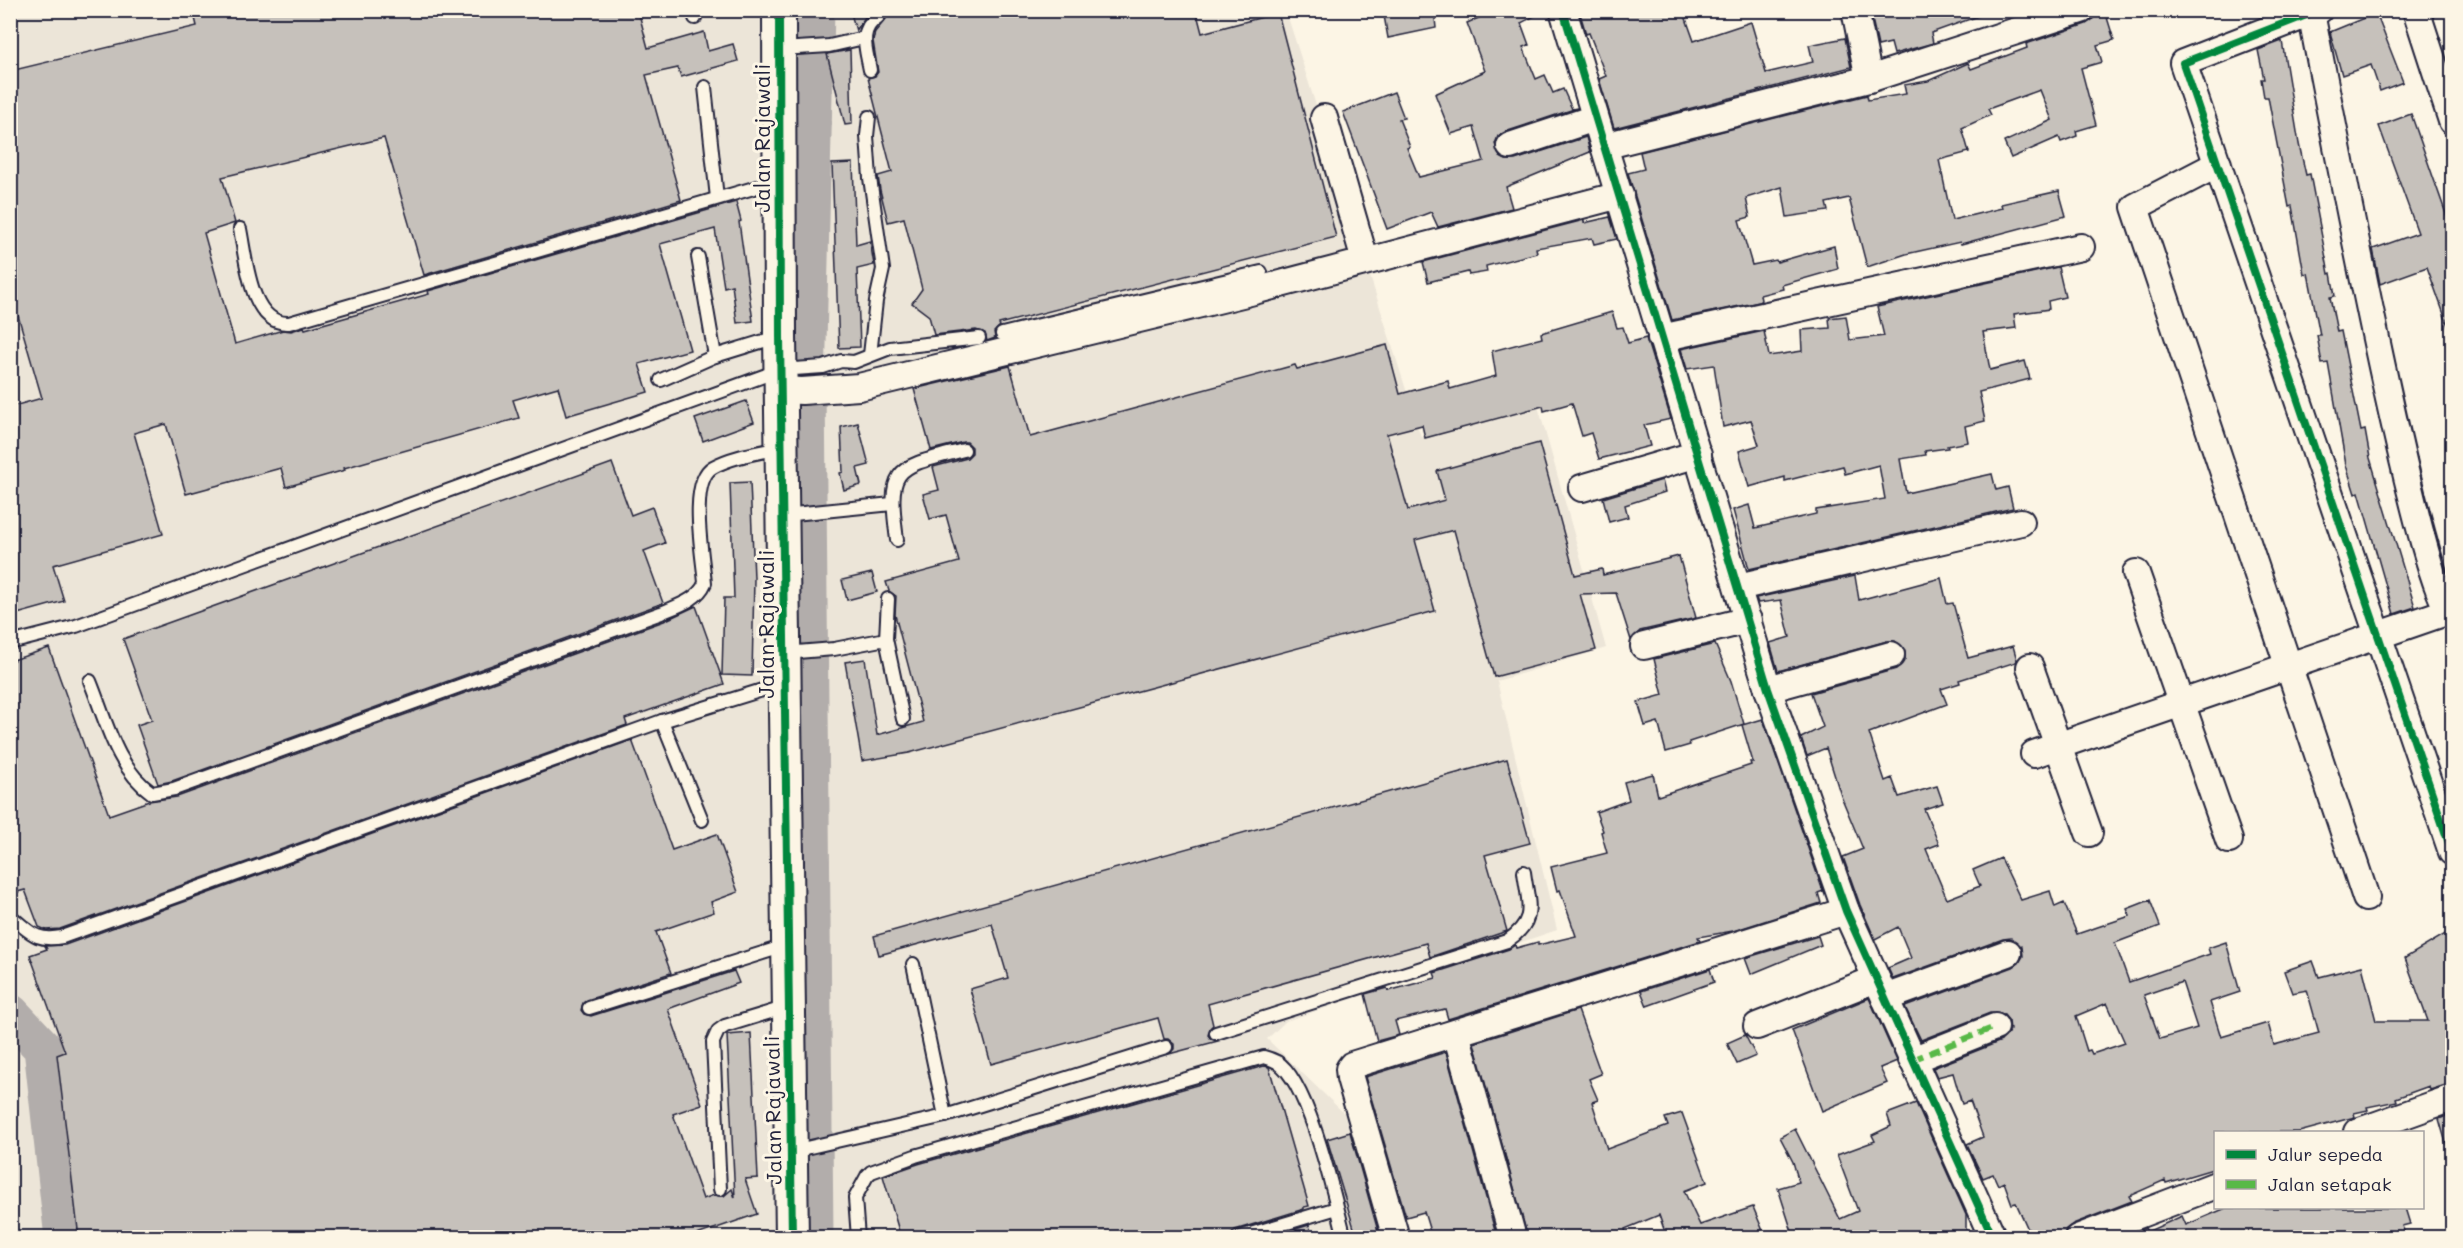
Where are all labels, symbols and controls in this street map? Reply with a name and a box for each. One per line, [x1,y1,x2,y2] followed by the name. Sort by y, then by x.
[748,63,775,213] street label: Jalan Rajawali
[752,549,779,699] street label: Jalan Rajawali
[757,1035,787,1185] street label: Jalan Rajawali
[2214,1131,2424,1209] legend
[2268,1142,2383,1166] text: Jalur sepeda
[2268,1172,2391,1196] text: Jalan setapak

